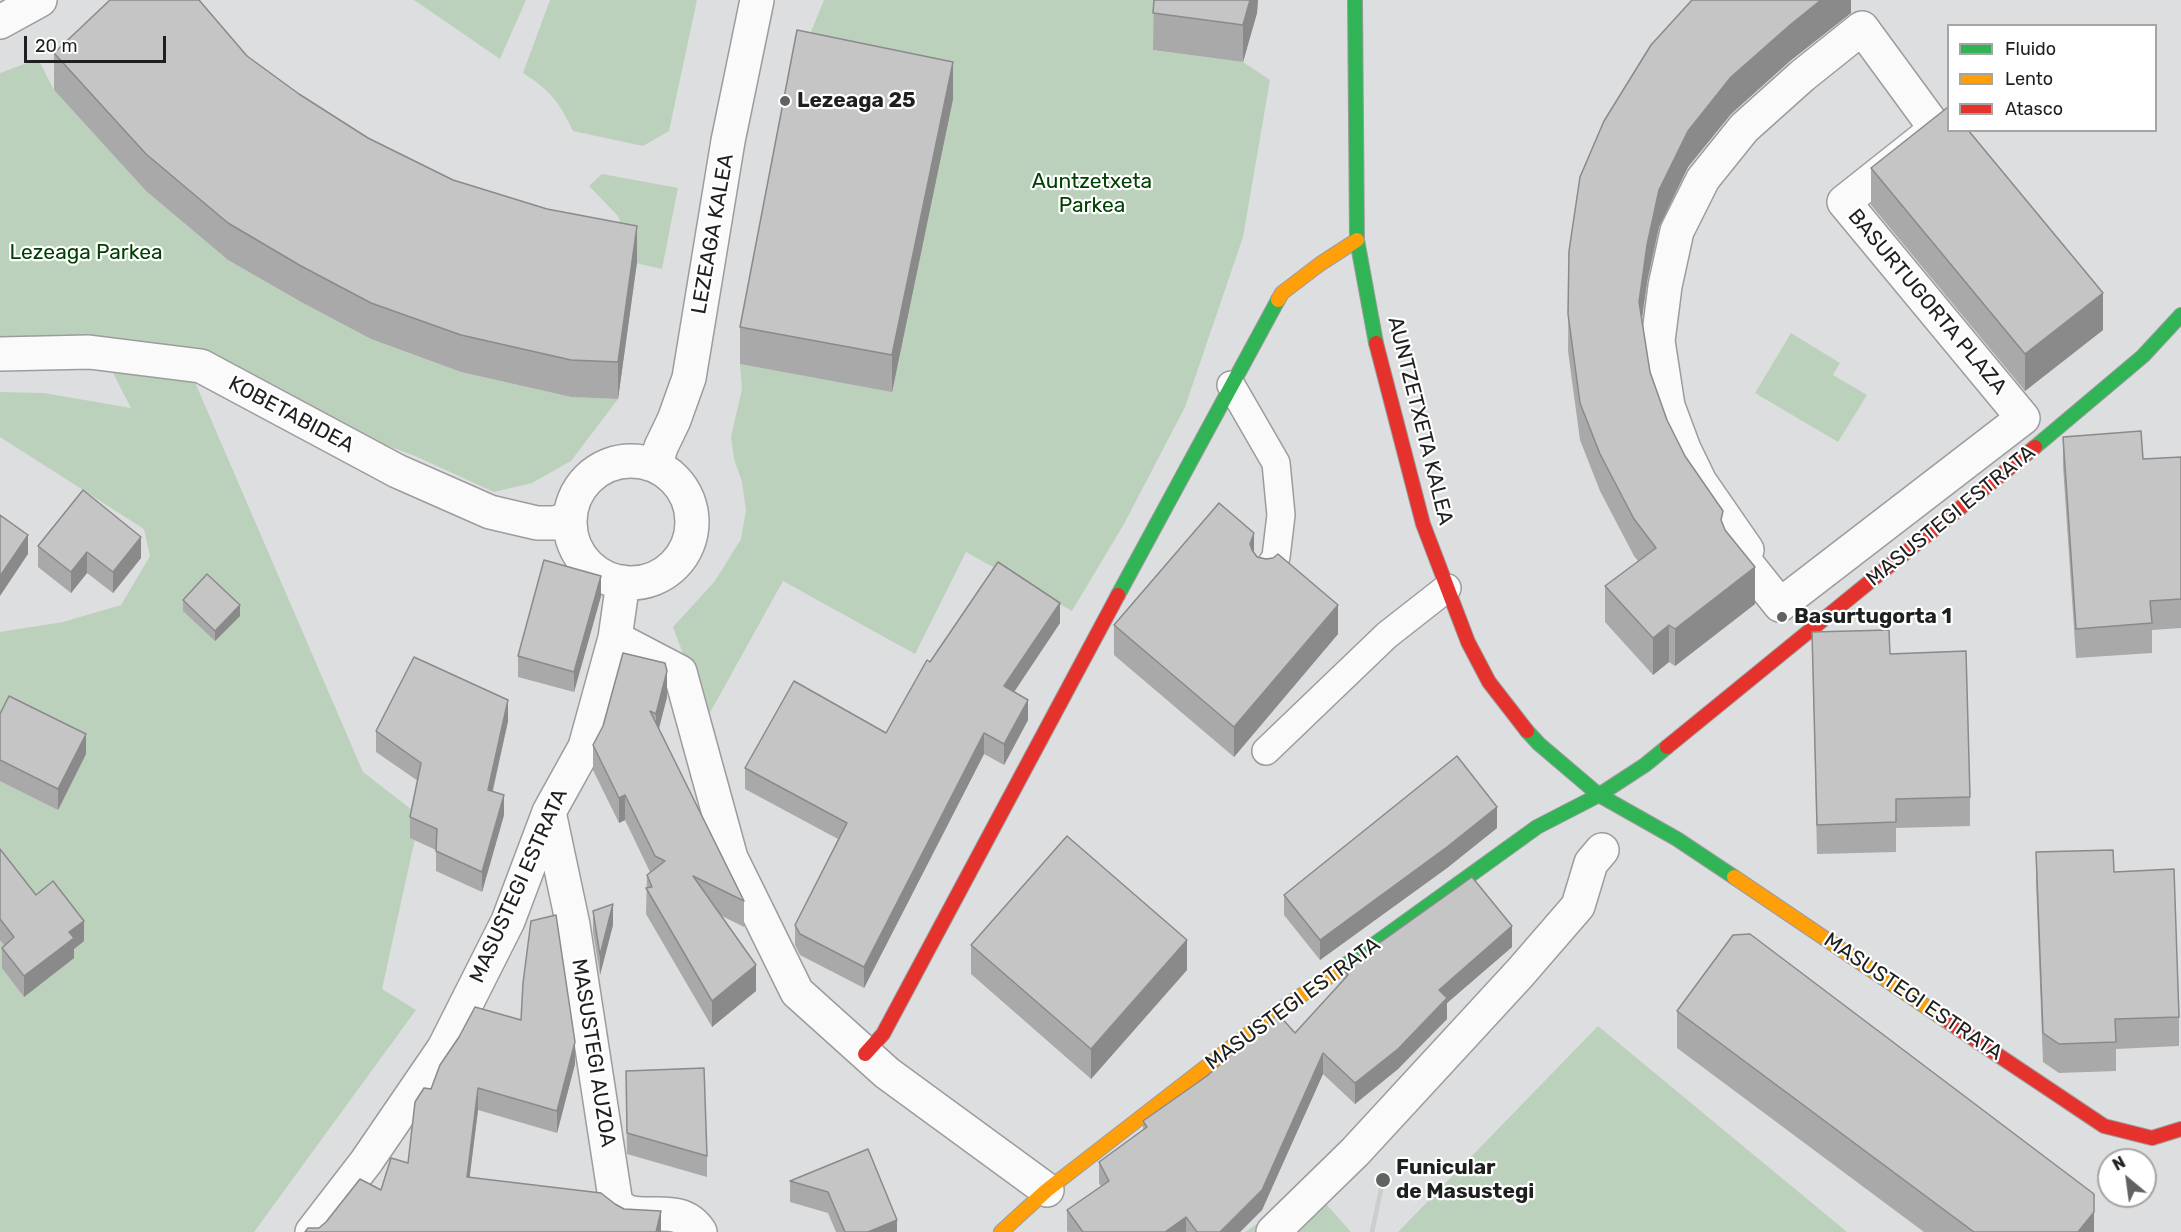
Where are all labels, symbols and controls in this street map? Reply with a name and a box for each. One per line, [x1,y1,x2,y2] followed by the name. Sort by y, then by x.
[27,24,170,62] scale bar
[1947,24,2157,132] legend
[35,35,77,57] text: 20 m
[2005,38,2056,60] text: Fluido
[2005,68,2053,90] text: Lento
[797,88,916,114] place label: Lezeaga 25
[778,94,792,108] marker: Lezeaga 25
[2005,98,2063,120] text: Atasco
[687,152,739,316] street label: LEZEAGA KALEA
[1032,169,1152,219] park label: Auntzetxeta Parkea
[1842,204,2012,400] street label: BASURTUGORTA PLAZA
[9,240,163,266] park label: Lezeaga Parkea
[1382,314,1458,528] street label: AUNTZETXETA KALEA
[224,371,358,459] street label: KOBETABIDEA
[1862,440,2040,592] street label: MASUSTEGI ESTRATA
[1794,604,1952,630] place label: Basurtugorta 1
[1775,610,1789,624] marker: Basurtugorta 1
[465,785,573,987] street label: MASUSTEGI ESTRATA
[1819,928,2007,1066] street label: MASUSTEGI ESTRATA
[1201,932,1385,1076] street label: MASUSTEGI ESTRATA
[566,957,620,1149] street label: MASUSTEGI AUZOA
[2097,1148,2157,1208] north arrow
[2109,1152,2129,1175] text: N
[1396,1155,1534,1205] place label: Funicular de Masustegi
[1374,1171,1392,1189] marker: Funicular de Masustegi

